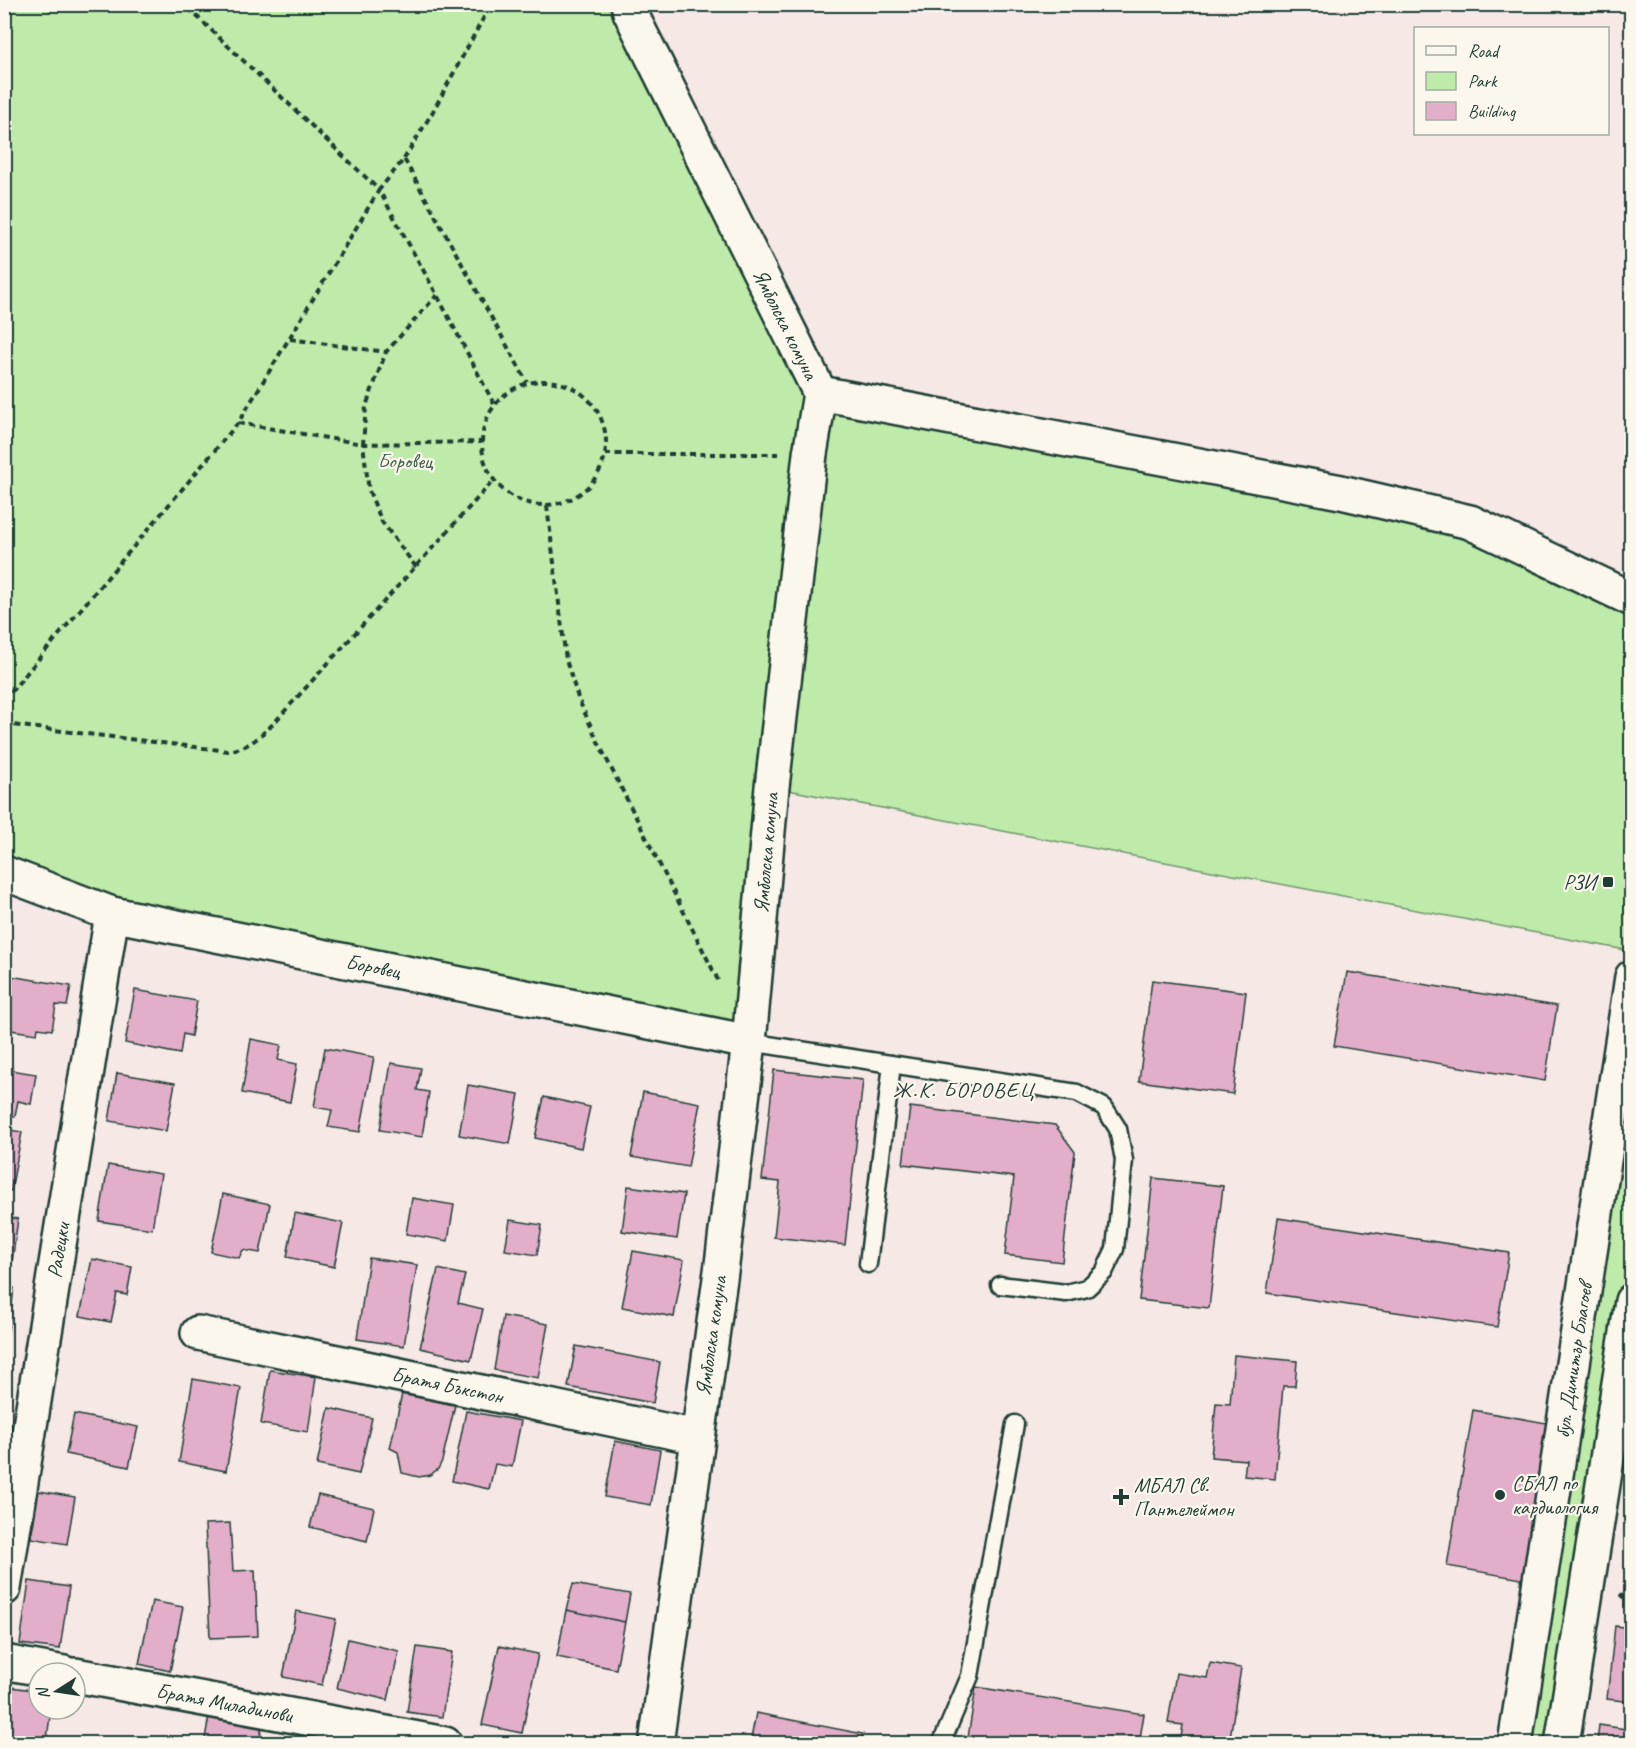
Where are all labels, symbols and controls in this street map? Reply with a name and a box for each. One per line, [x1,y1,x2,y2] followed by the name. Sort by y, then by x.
[1414,27,1609,135] legend
[1468,40,1501,62] text: Road
[1468,70,1498,92] text: Park
[1468,100,1517,122] text: Building
[747,264,825,385] street label: Ямболска комуна
[378,448,434,474] park label: Боровец
[748,790,784,914] street label: Ямболска комуна
[1563,869,1600,895] place label: РЗИ
[1601,875,1615,889] marker: РЗИ
[344,948,404,985] street label: Боровец
[893,1076,1036,1104] district label: Ж.К. БОРОВЕЦ
[41,1218,76,1280] street label: Радецки
[690,1273,732,1398] street label: Ямболска комуна
[1549,1277,1599,1440] street label: бул. Димитър Благоев
[390,1361,507,1410] street label: Братя Бъкстон
[1512,1470,1599,1520] place label: СБАЛ по кардиология
[1134,1472,1235,1522] place label: МБАЛ Св. Пантелеймон
[1112,1488,1130,1506] marker: МБАЛ Св. Пантелеймон
[1493,1488,1507,1502] marker: СБАЛ по кардиология
[27,1661,87,1721] north arrow
[154,1677,296,1729] street label: Братя Миладинови
[32,1684,54,1701] text: N

